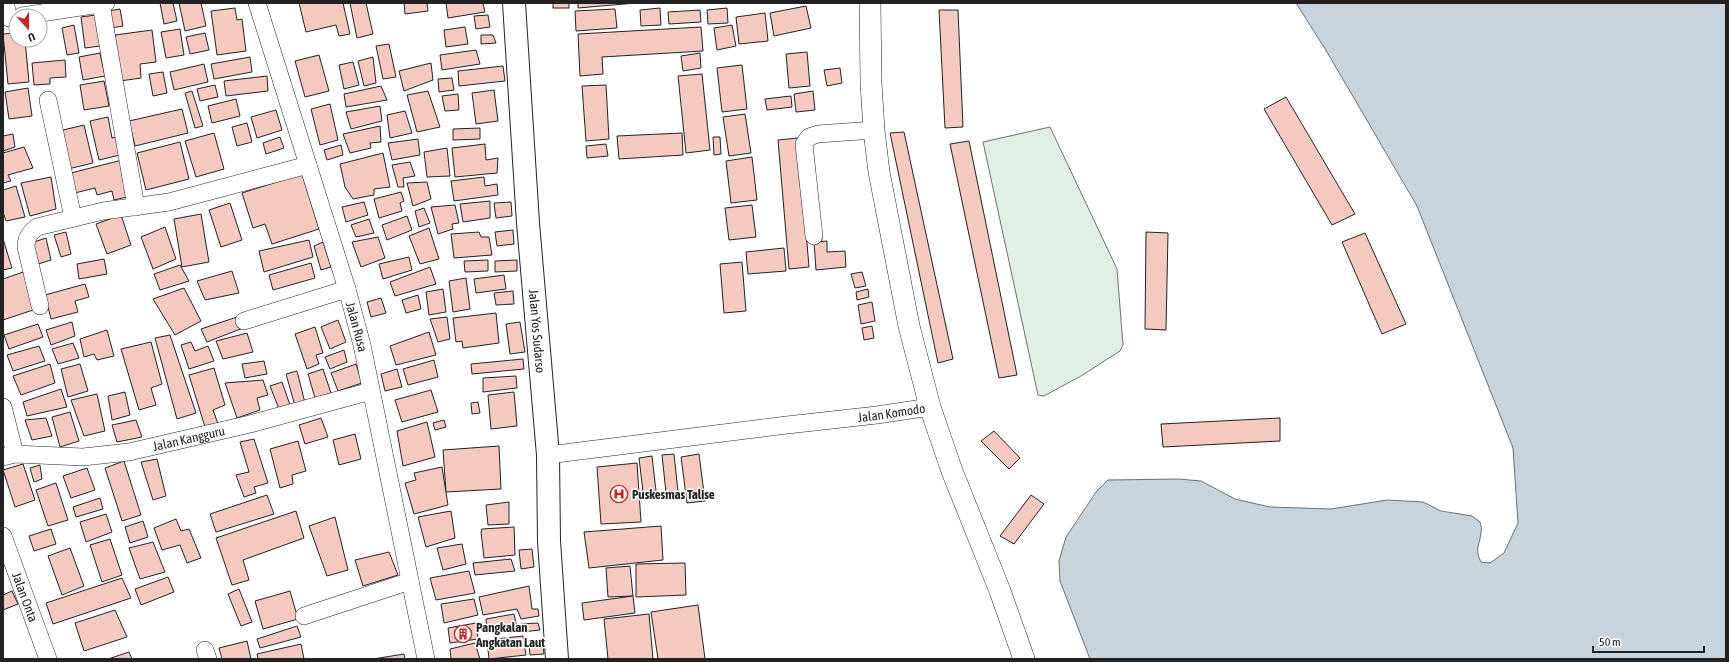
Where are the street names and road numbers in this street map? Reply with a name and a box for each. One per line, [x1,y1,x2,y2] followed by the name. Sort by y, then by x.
[526,289,548,374] street label: Jalan Yos Sudarso
[343,300,370,353] street label: Jalan Rusa
[857,401,926,425] street label: Jalan Komodo
[151,423,226,454] street label: Jalan Kangguru
[9,570,41,624] street label: Jalan Onta

